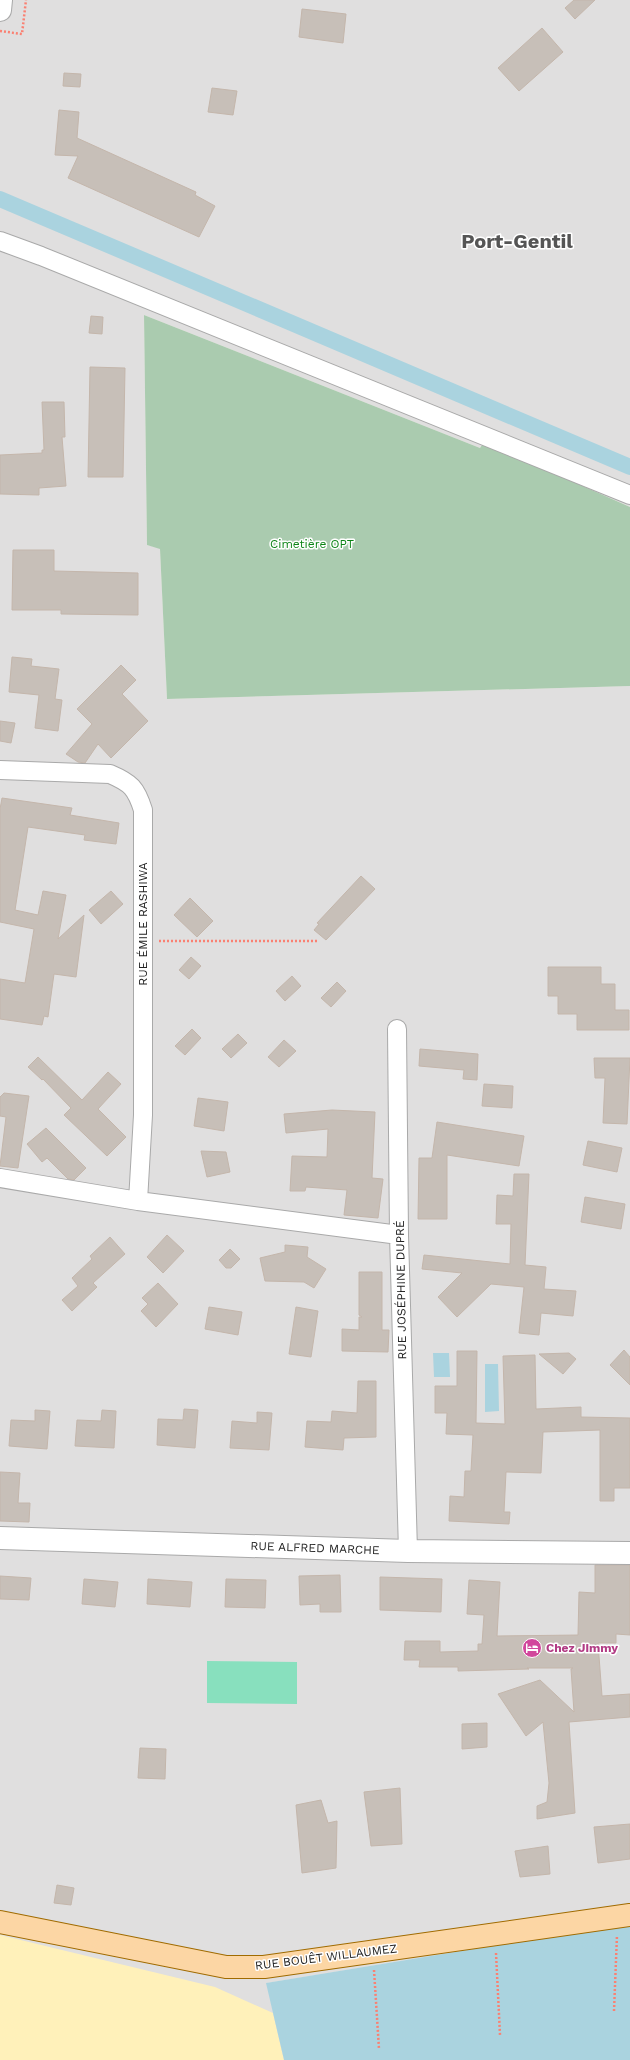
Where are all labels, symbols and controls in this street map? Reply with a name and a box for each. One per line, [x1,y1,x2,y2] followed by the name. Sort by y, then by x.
[461,229,573,253] district label: Port-Gentil
[270,537,354,551] park label: Cimetière OPT
[136,862,150,986] street label: RUE ÉMILE RASHIWA
[393,1220,409,1360] street label: RUE JOSÉPHINE DUPRÉ
[250,1539,380,1557] street label: RUE ALFRED MARCHE
[521,1637,543,1659] hotel icon: Chez Jimmy
[546,1641,618,1655] place label: Chez Jimmy
[254,1941,398,1973] street label: RUE BOUÊT WILLAUMEZ

